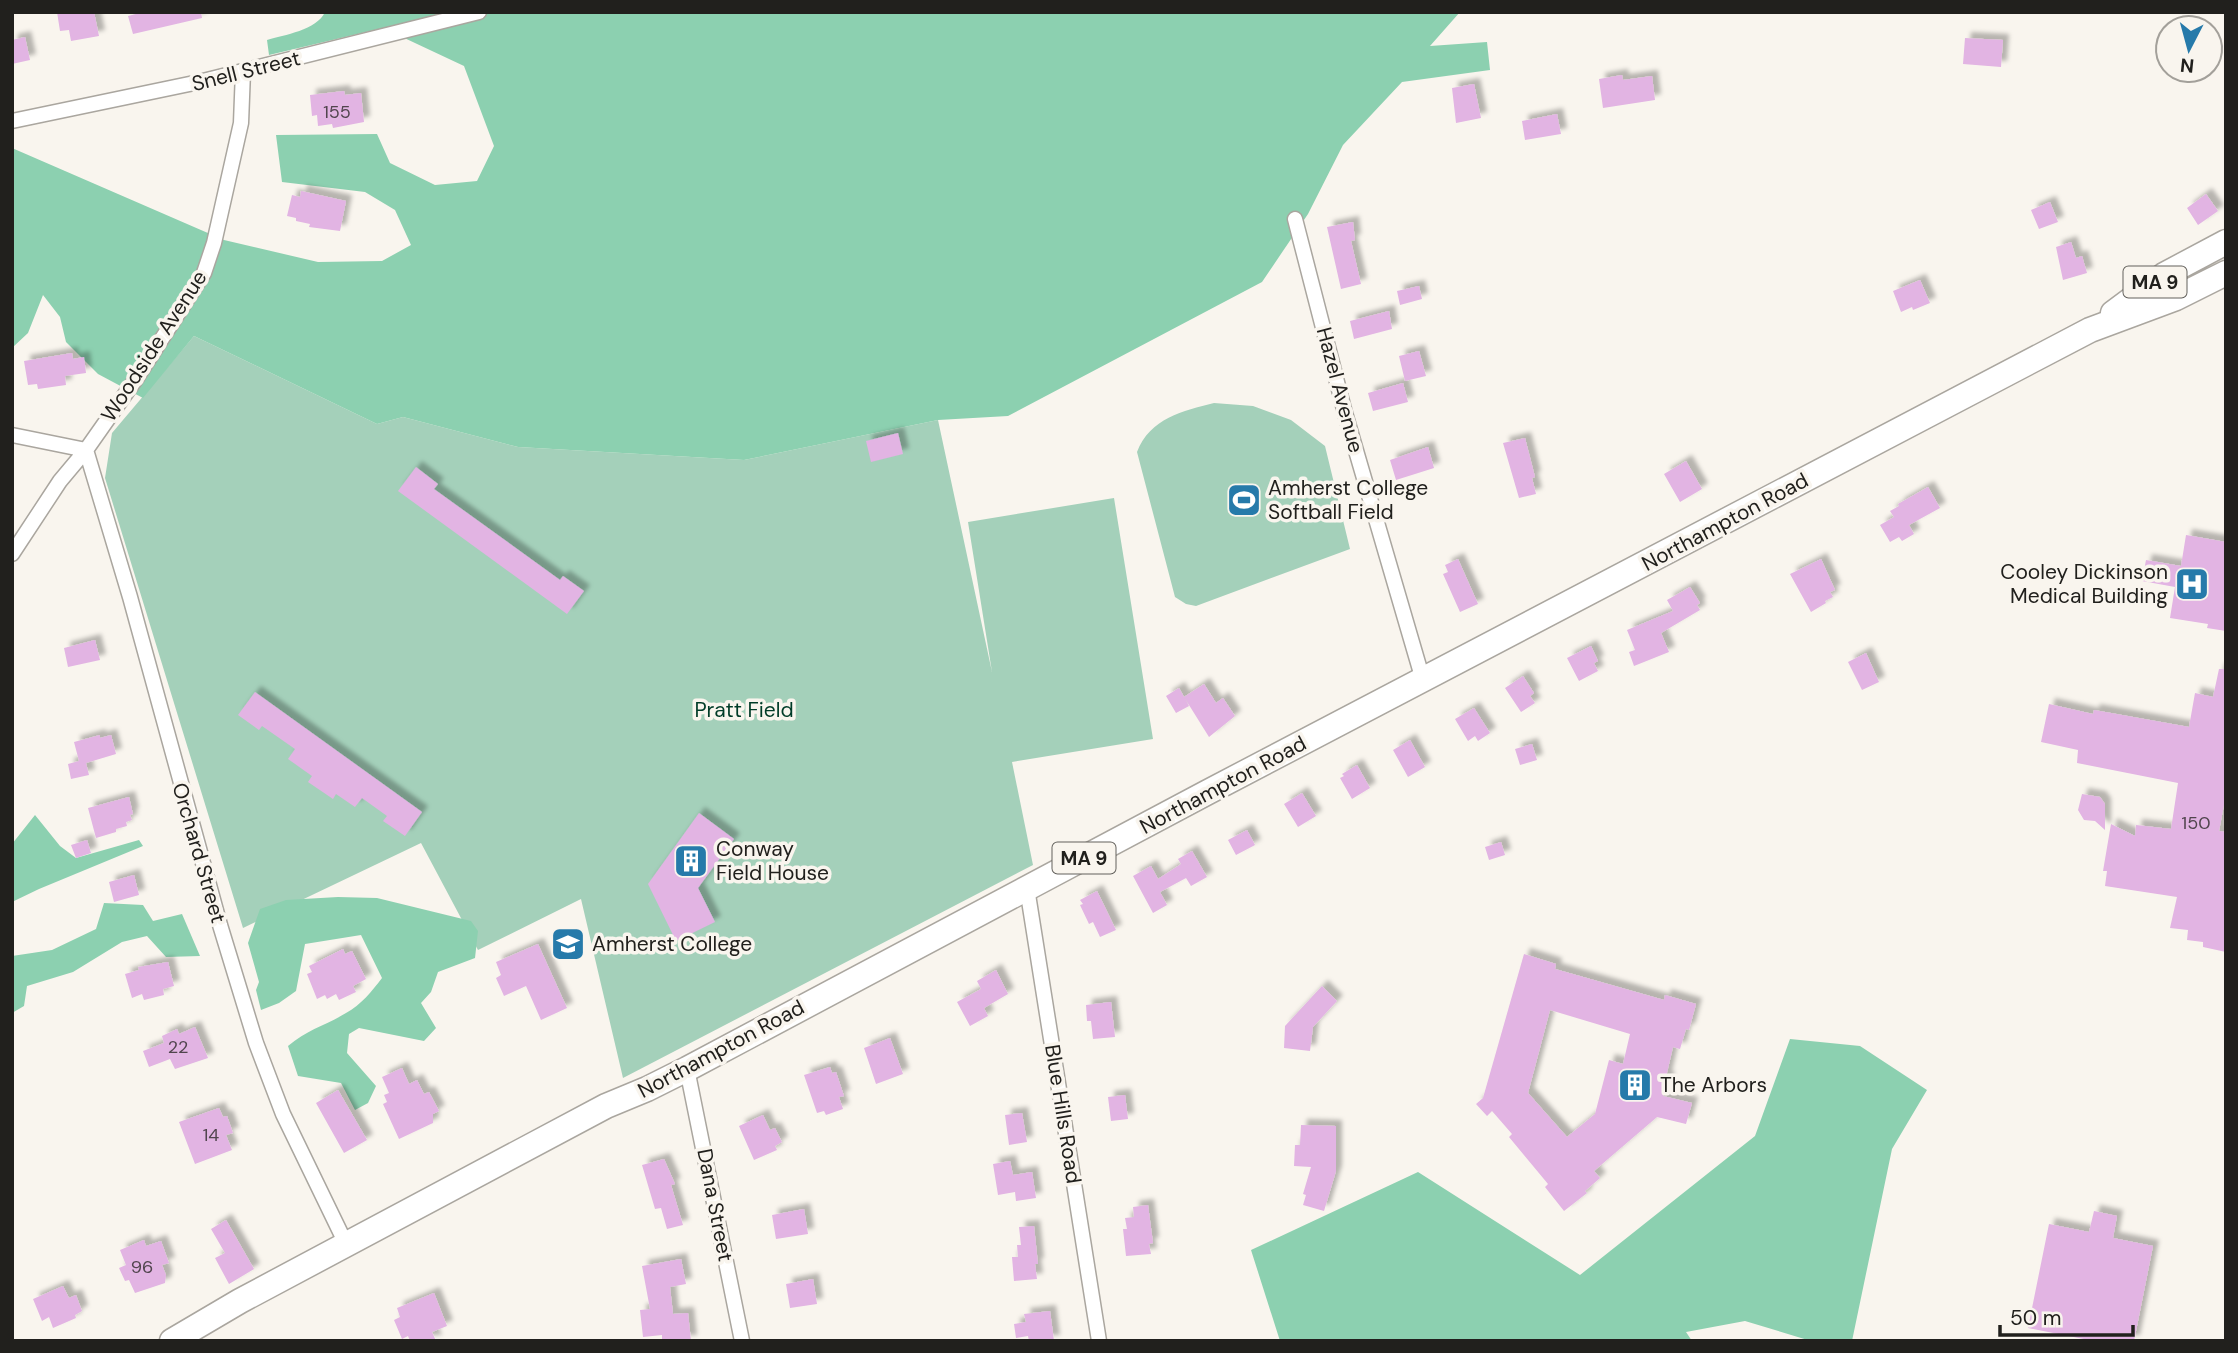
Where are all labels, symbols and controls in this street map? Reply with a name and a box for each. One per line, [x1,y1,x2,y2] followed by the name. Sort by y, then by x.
[2154,14,2224,84] north arrow
[189,44,303,98] street label: Snell Street
[2179,52,2195,79] text: N
[323,100,351,124] house number: 155
[95,265,213,427] street label: Woodside Avenue
[2124,266,2186,298] road number: MA 9
[1310,324,1370,456] street label: Hazel Avenue
[1637,466,1813,578] street label: Northampton Road
[1268,474,1428,526] place label: Amherst College Softball Field
[1225,481,1263,519] sports icon: Amherst College Softball Field
[2000,558,2168,610] place label: Cooley Dickinson Medical Building
[2173,565,2211,603] hospital icon: Cooley Dickinson Medical Building
[694,696,794,724] park label: Pratt Field
[1135,729,1311,841] street label: Northampton Road
[166,780,232,926] street label: Orchard Street
[2182,811,2210,835] house number: 150
[716,835,829,887] place label: Conway Field House
[672,842,710,880] building icon: Conway Field House
[1052,842,1116,874] road number: MA 9
[549,925,587,963] school or university icon: Amherst College
[592,930,752,958] place label: Amherst College
[633,993,809,1105] street label: Northampton Road
[168,1035,188,1059] house number: 22
[1038,1042,1088,1186] street label: Blue Hills Road
[1616,1066,1654,1104] building icon: The Arbors
[1660,1071,1767,1099] place label: The Arbors
[203,1123,219,1147] house number: 14
[690,1146,740,1264] street label: Dana Street
[131,1255,153,1279] house number: 96
[2000,1294,2133,1338] scale bar
[2010,1304,2061,1332] text: 50 m

